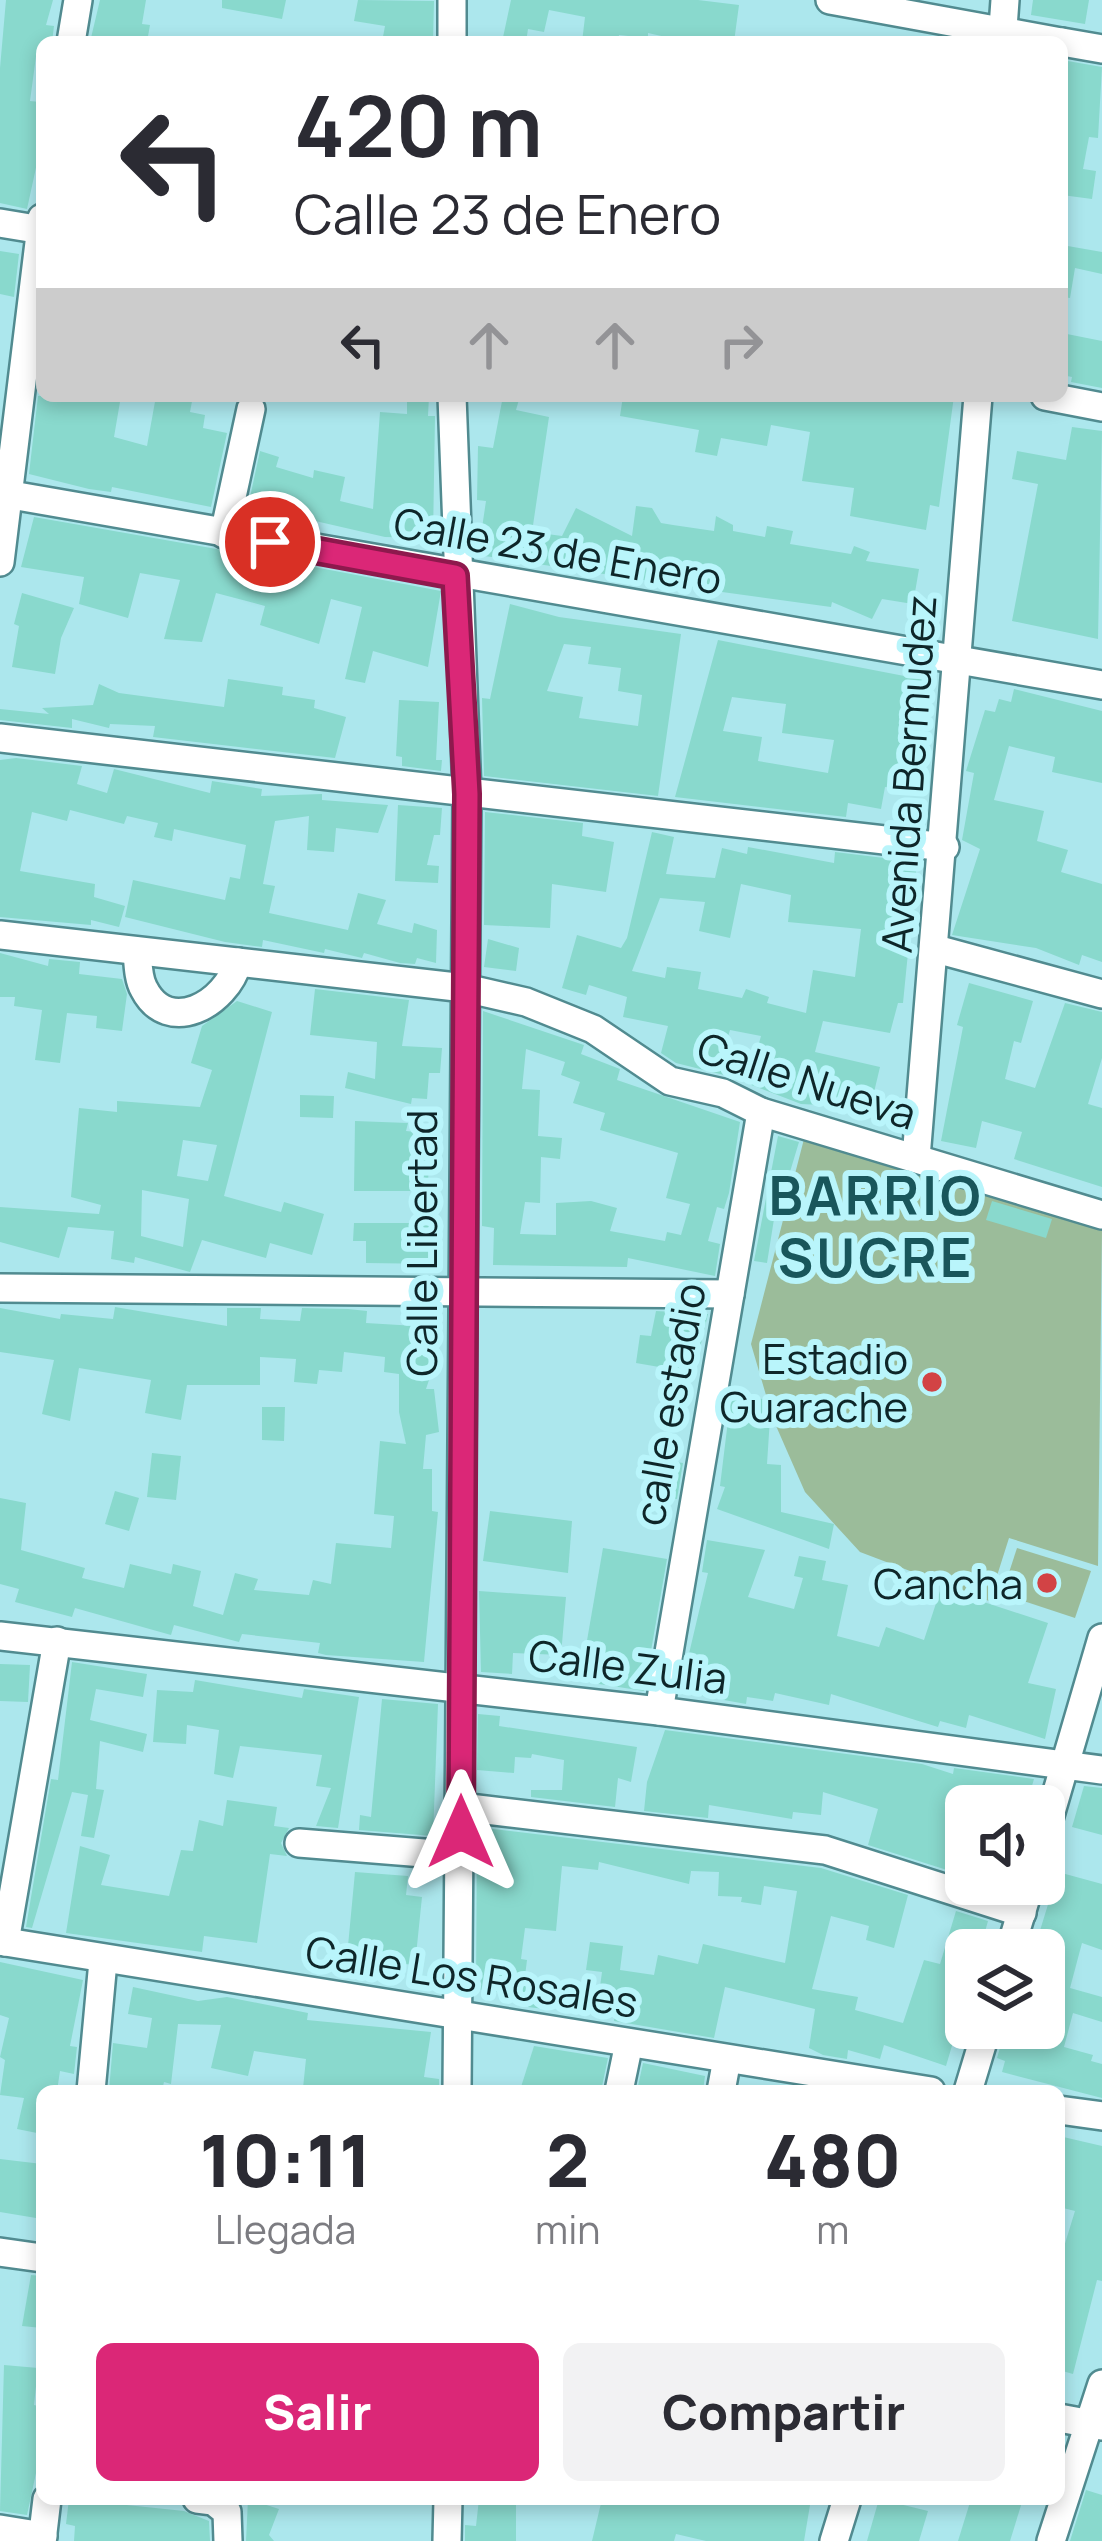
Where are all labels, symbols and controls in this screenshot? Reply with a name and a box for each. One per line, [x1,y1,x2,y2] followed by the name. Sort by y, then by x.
[294,67,543,182] text: 420 m
[96,84,252,240] icon: left
[294,176,721,250] text: Calle 23 de Enero
[330,312,396,378] icon: left
[456,312,522,378] icon: ahead
[582,312,648,378] icon: ahead
[708,312,774,378] icon: right
[219,491,321,593] pin
[389,493,727,607] street label: Calle 23 de Enero
[237,509,303,575] icon: arrive
[867,593,949,955] street label: Avenida Bermudez
[690,1017,924,1143] street label: Calle Nueva
[392,1110,450,1376] street label: Calle Libertad
[768,1157,984,1293] district label: BARRIO SUCRE
[619,1278,719,1530] street label: calle estadio
[720,1329,908,1435] place label: Estadio Guarache
[919,1369,945,1395] marker: Estadio Guarache
[873,1554,1023,1612] place label: Cancha
[1034,1570,1060,1596] marker: Cancha
[525,1625,731,1707] street label: Calle Zulia
[398,1769,524,1895] position arrow
[945,1785,1065,2049] map controls
[945,1785,1065,1905] button: sound
[302,1921,642,2031] street label: Calle Los Rosales
[945,1929,1065,2049] button: layers
[199,2110,372,2209] text: 10:11
[546,2110,590,2209] text: 2
[764,2110,902,2209] text: 480
[215,2202,356,2256] text: Llegada
[535,2202,600,2256] text: min
[816,2202,849,2256] text: m
[96,2343,539,2481] button: Salir
[563,2343,1005,2481] button: Compartir

